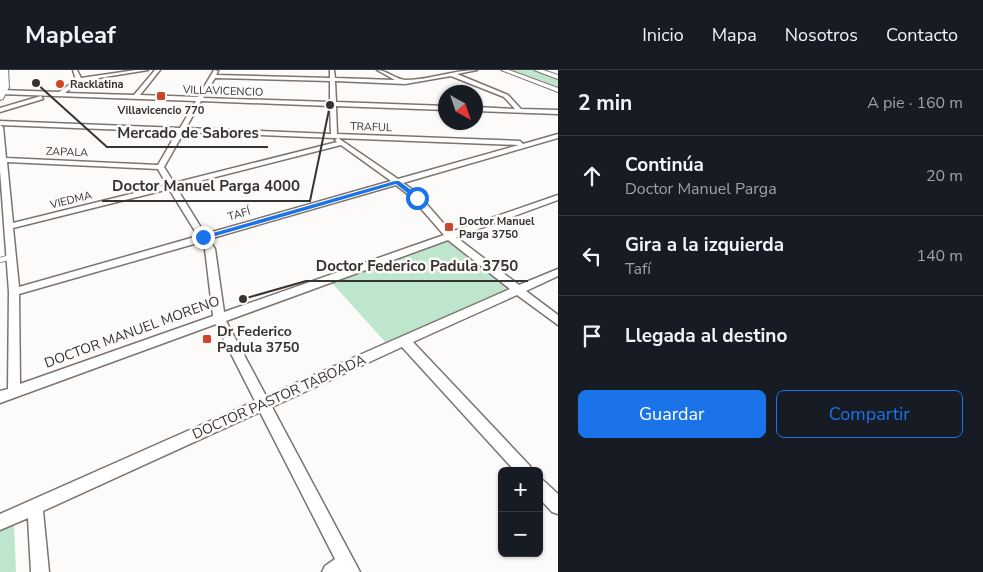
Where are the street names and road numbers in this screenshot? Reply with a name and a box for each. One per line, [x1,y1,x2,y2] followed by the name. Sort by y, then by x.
[181,82,264,100] street label: VILLAVICENCIO
[350,119,392,135] street label: TRAFUL
[46,144,88,160] street label: ZAPALA
[48,188,93,213] street label: VIEDMA
[226,202,253,224] street label: TAFÍ
[42,291,222,373] street label: DOCTOR MANUEL MORENO
[189,350,369,444] street label: DOCTOR PASTOR TABOADA

